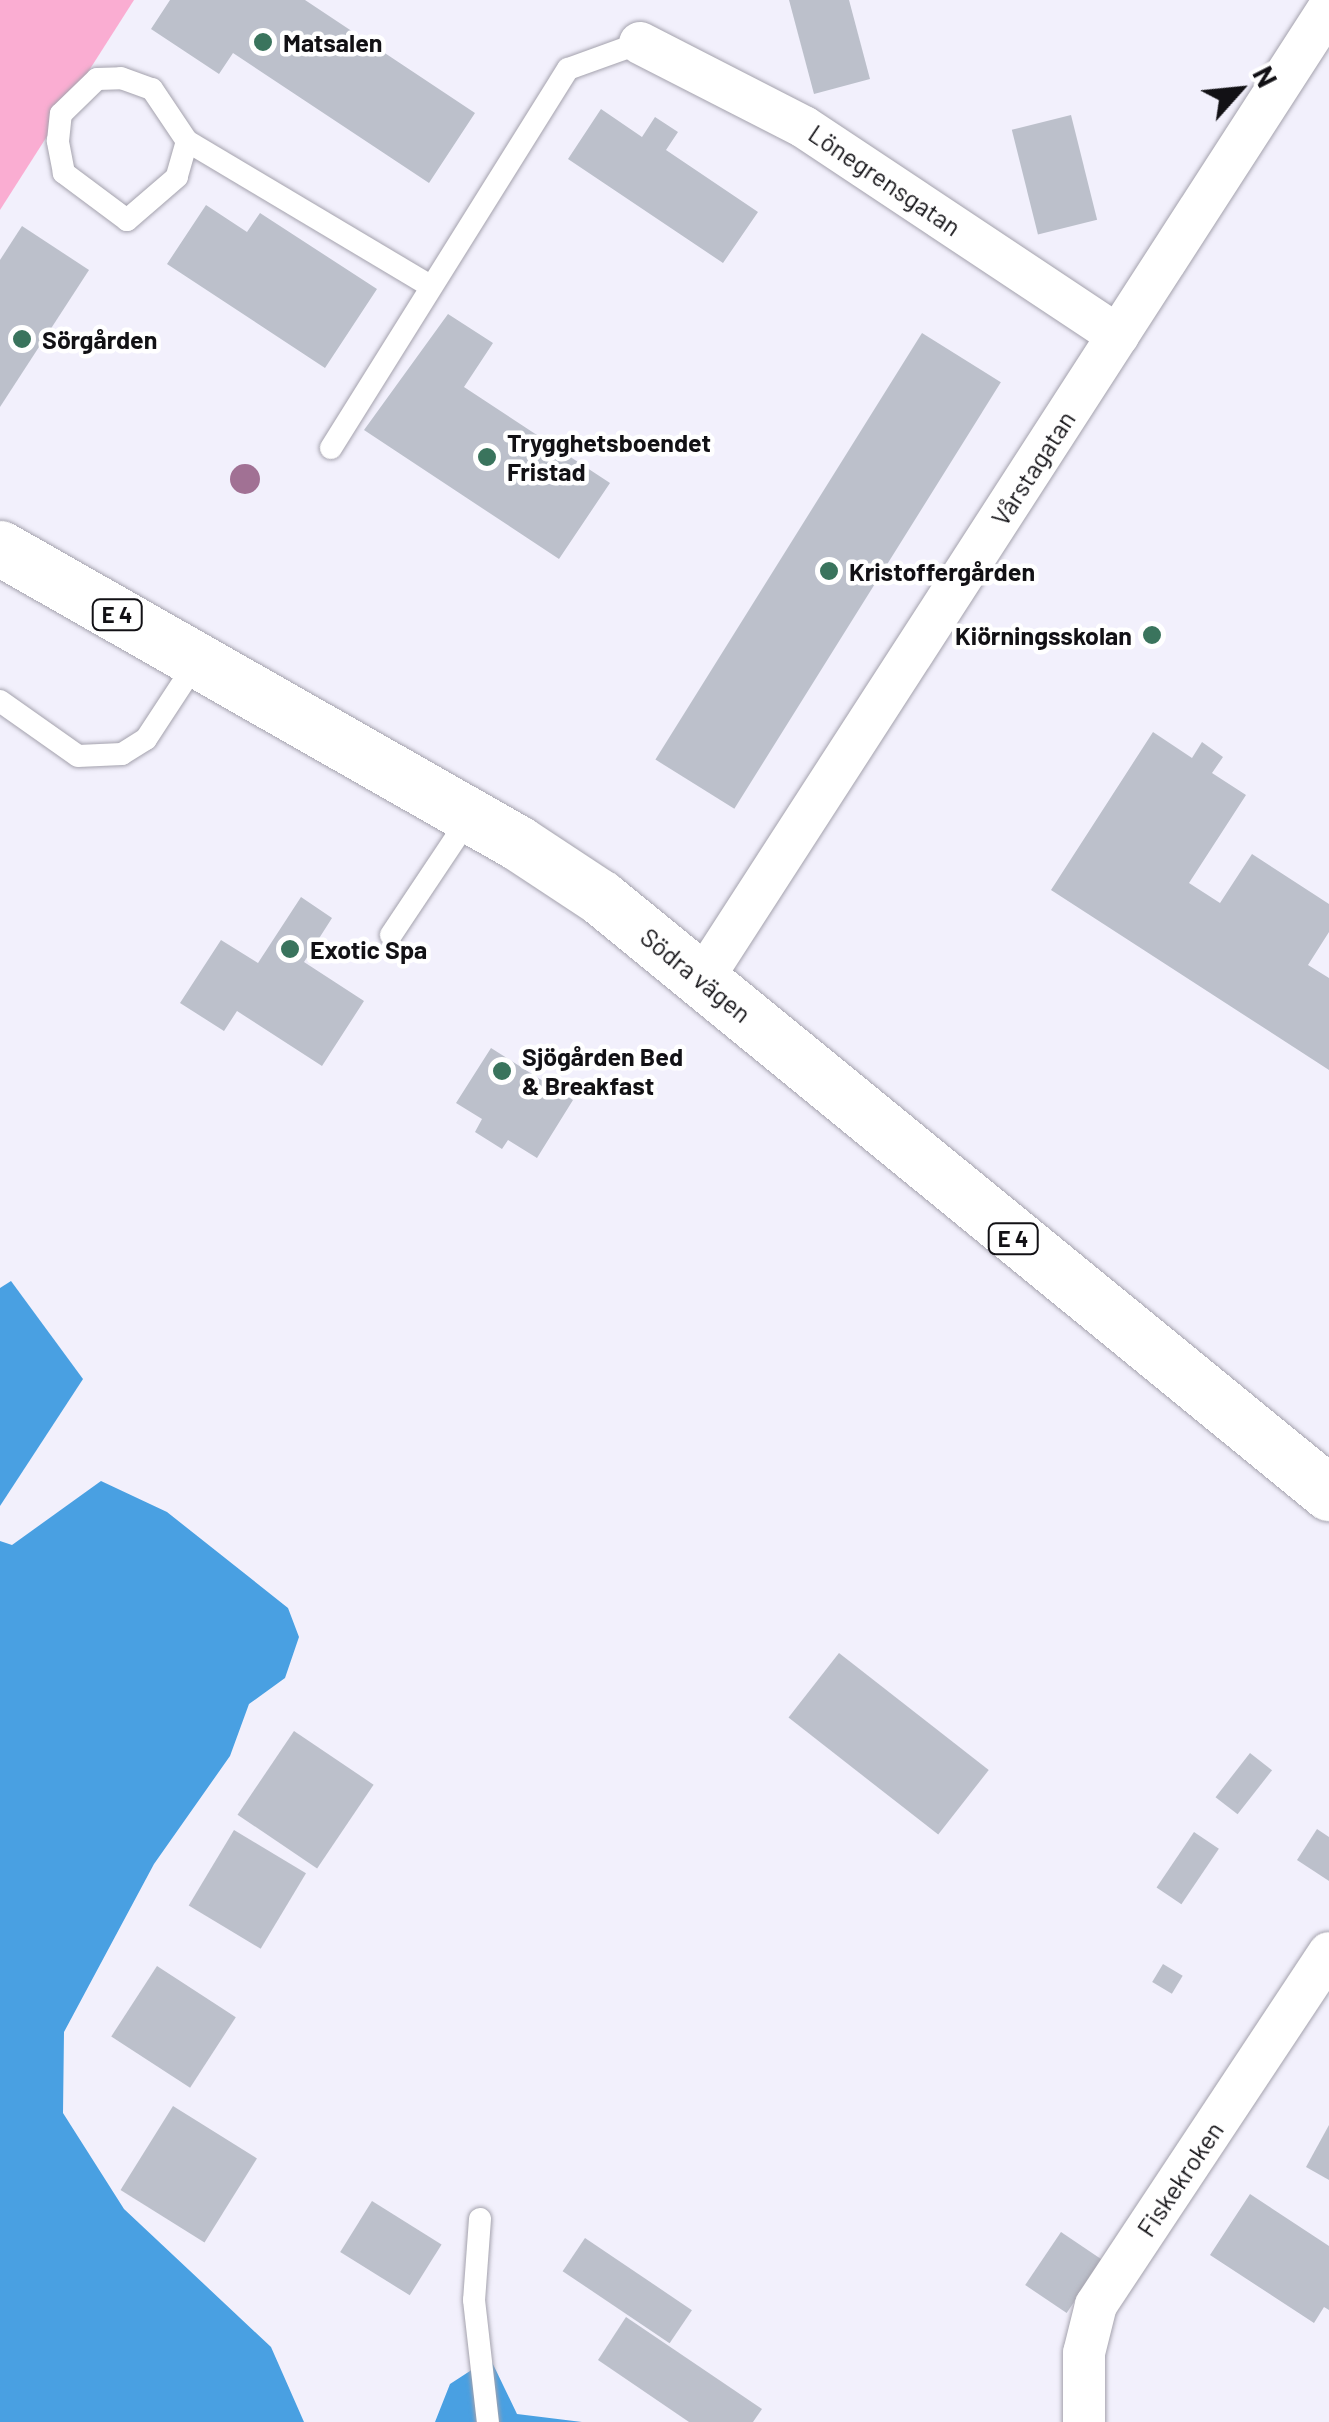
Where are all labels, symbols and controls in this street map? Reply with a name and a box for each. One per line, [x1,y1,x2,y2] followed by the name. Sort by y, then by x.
[283,27,382,57] place label: Matsalen
[252,31,274,53] marker: Matsalen
[1189,40,1289,140] north arrow
[1246,60,1285,92] text: N
[803,118,967,242] street label: Lönegrensgatan
[42,324,157,354] place label: Sörgården
[11,328,33,350] marker: Sörgården
[985,405,1081,531] street label: Vårstagatan
[507,428,711,487] place label: Trygghetsboendet Fristad
[476,446,498,468] marker: Trygghetsboendet Fristad
[849,556,1035,586] place label: Kristoffergården
[818,560,840,582] marker: Kristoffergården
[90,598,144,632] road number: E 4
[955,620,1132,650] place label: Kiörningsskolan
[1141,624,1163,646] marker: Kiörningsskolan
[635,921,757,1029] street label: Södra vägen
[310,934,427,964] place label: Exotic Spa
[279,938,301,960] marker: Exotic Spa
[522,1042,683,1101] place label: Sjögården Bed & Breakfast
[491,1060,513,1082] marker: Sjögården Bed & Breakfast
[986,1222,1040,1256] road number: E 4
[1131,2116,1229,2242] street label: Fiskekroken

